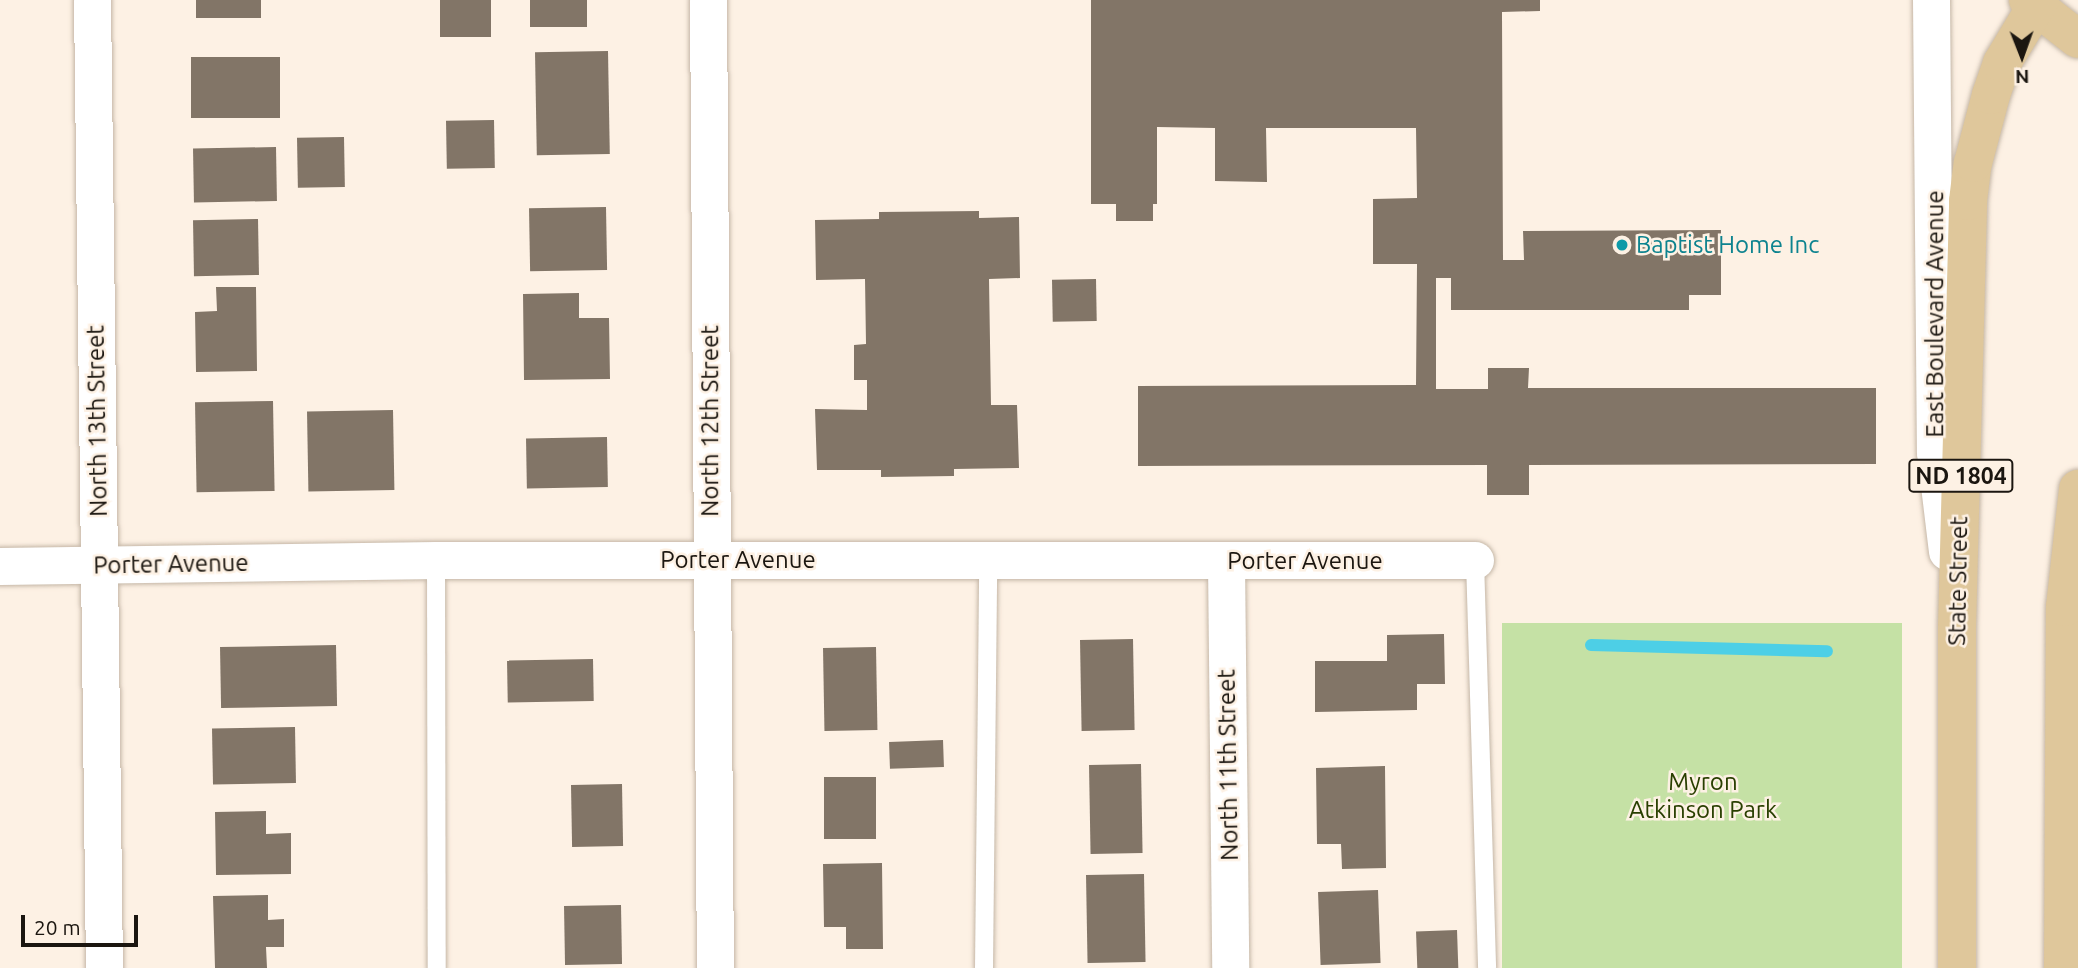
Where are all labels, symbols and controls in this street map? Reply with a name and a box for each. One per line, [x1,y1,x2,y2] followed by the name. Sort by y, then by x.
[1987,21,2057,91] north arrow
[2015,66,2030,88] text: N
[1921,190,1949,438] street label: East Boulevard Avenue
[1636,231,1819,259] place label: Baptist Home Inc
[1614,237,1630,253] marker: Baptist Home Inc
[81,325,113,517] street label: North 13th Street
[696,325,724,517] street label: North 12th Street
[1907,456,2015,496] road number: ND 1804
[1942,516,1974,646] street label: State Street
[660,546,816,574] street label: Porter Avenue
[1227,547,1383,575] street label: Porter Avenue
[93,548,249,580] street label: Porter Avenue
[1212,669,1244,861] street label: North 11th Street
[1629,768,1777,824] park label: Myron Atkinson Park
[24,902,142,946] scale bar
[34,915,81,939] text: 20 m

